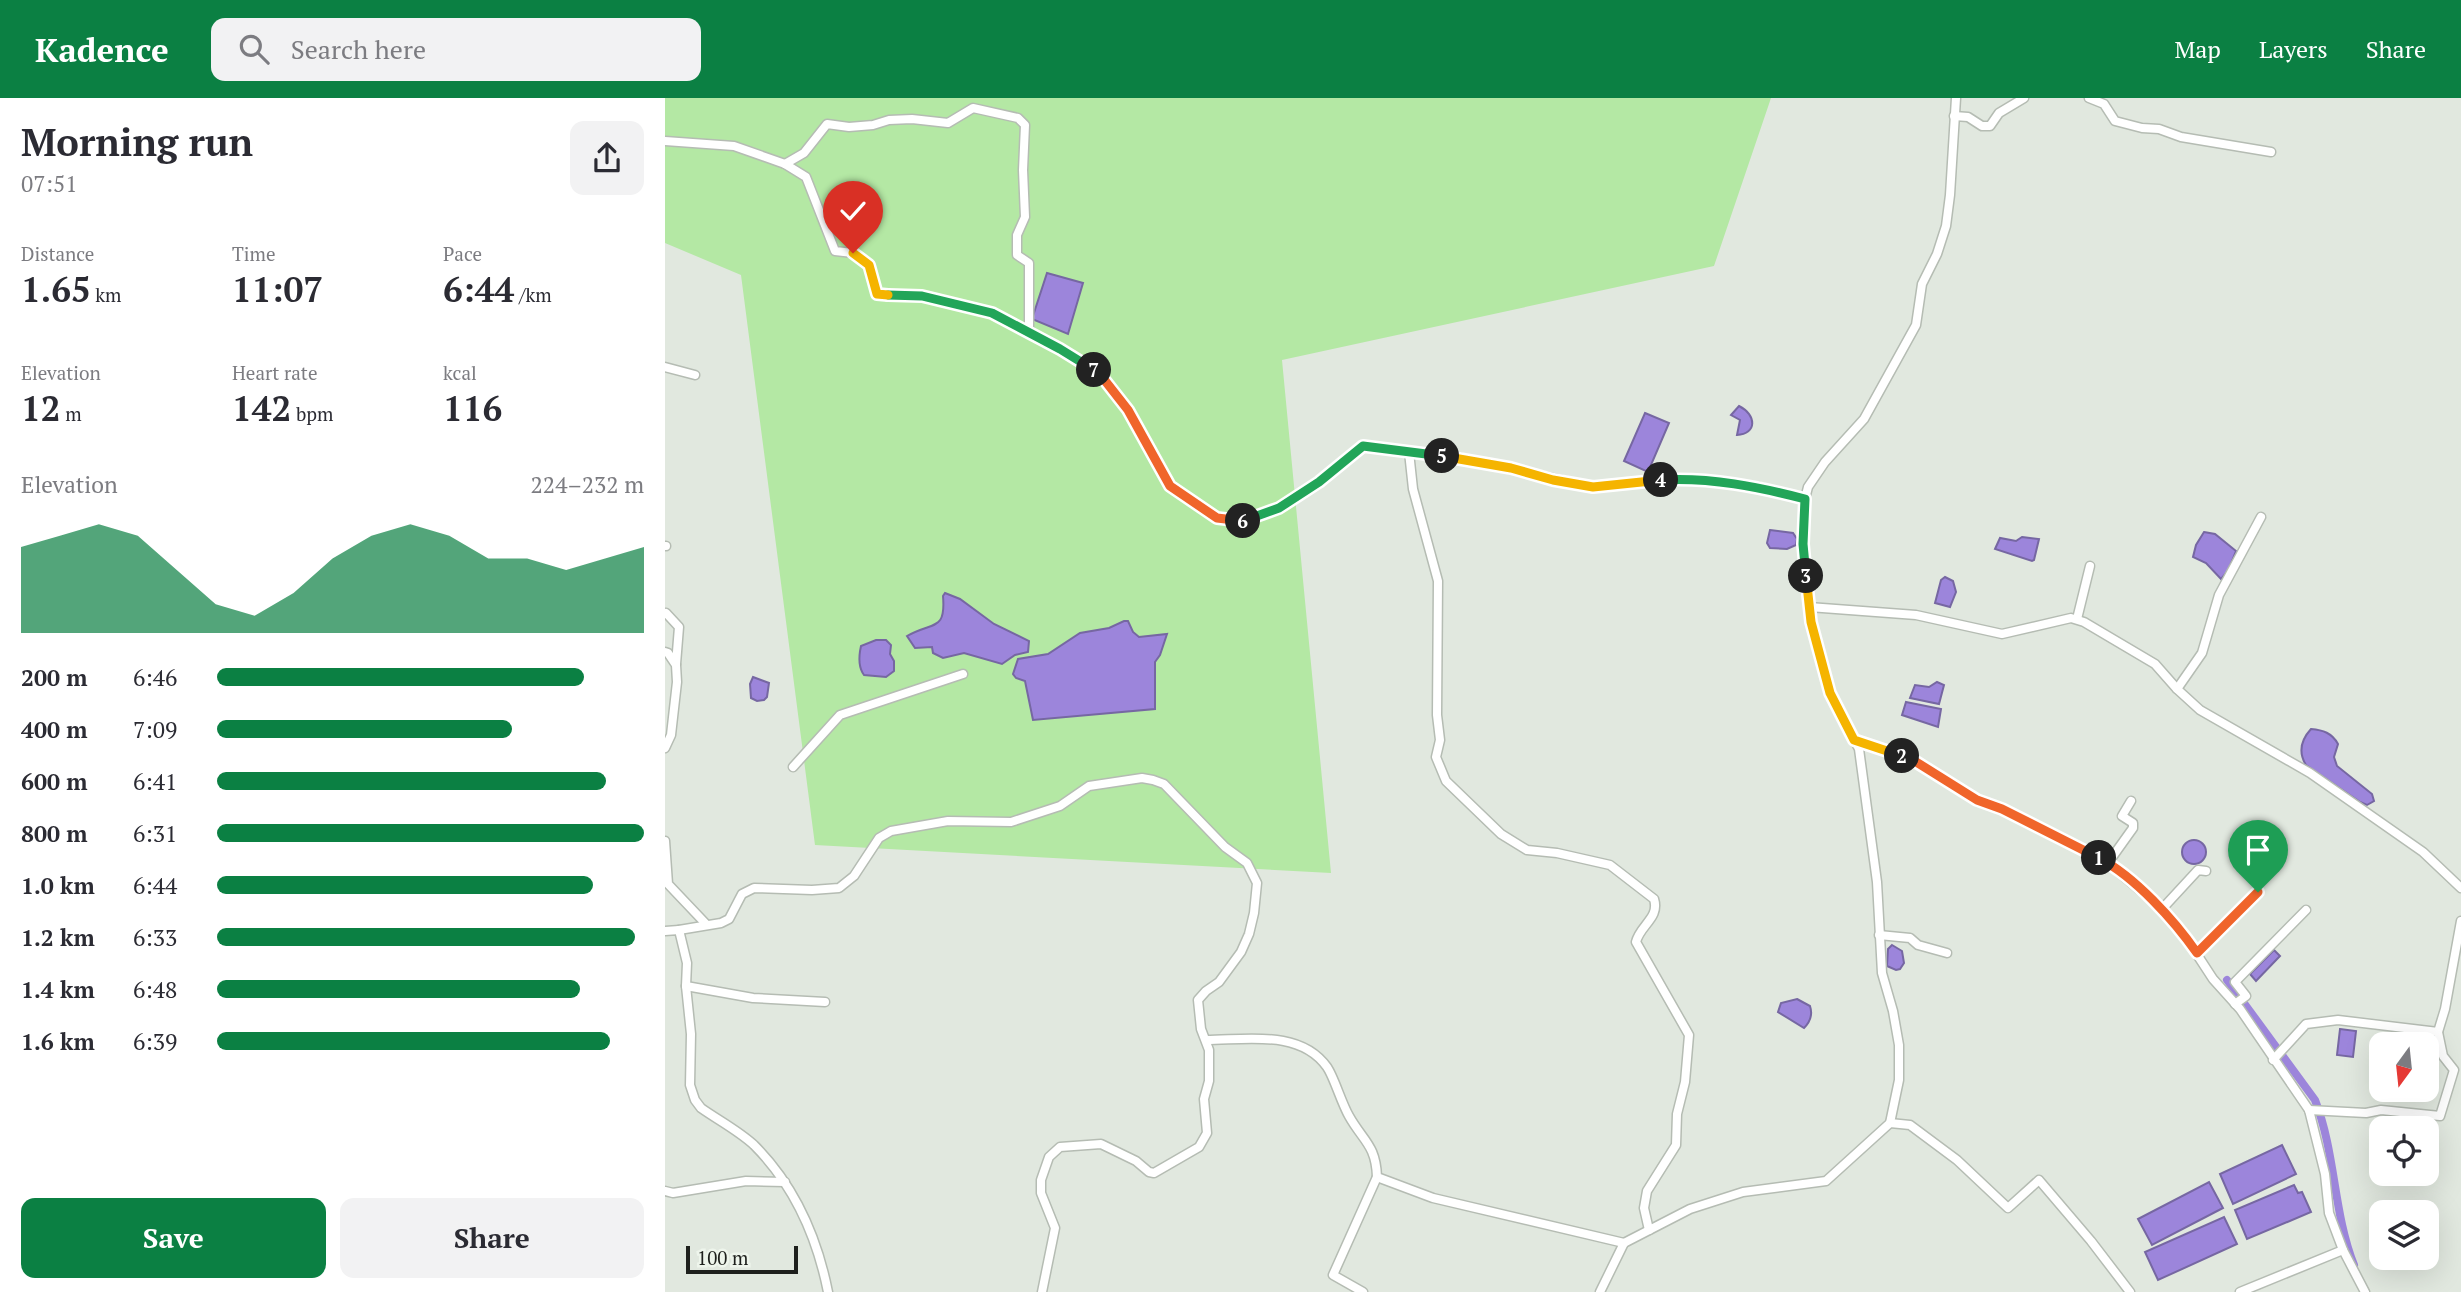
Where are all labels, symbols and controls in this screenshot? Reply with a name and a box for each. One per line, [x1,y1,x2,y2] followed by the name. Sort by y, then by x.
[211,18,701,81] search box
[35,28,169,71] text: Kadence
[235,30,273,68] icon: search
[291,32,426,66] text: Search here
[2174,33,2221,65] text: Map
[2259,33,2328,65] text: Layers
[2366,33,2426,65] text: Share
[21,117,253,167] text: Morning run
[570,121,644,195] button: share
[21,168,78,199] text: 07:51
[823,181,883,253] pin
[834,192,872,230] icon: check
[21,241,94,266] text: Distance
[232,241,275,266] text: Time
[443,241,482,266] text: Pace
[21,266,91,312] text: 1.65
[232,266,323,312] text: 11:07
[443,266,514,312] text: 6:44
[91,282,122,307] text: km
[514,282,552,307] text: /km
[1077,352,1111,388] pin: 7
[1088,357,1099,382] text: 7
[21,360,101,385] text: Elevation
[232,360,317,385] text: Heart rate
[443,360,477,385] text: kcal
[21,385,61,431] text: 12
[232,385,291,431] text: 142
[443,385,502,431] text: 116
[61,401,82,426] text: m
[291,401,333,426] text: bpm
[1425,438,1459,474] pin: 5
[1436,443,1447,468] text: 5
[1643,462,1679,498] pin: 4
[1655,467,1666,492] text: 4
[21,469,118,500] text: Elevation
[531,469,644,500] text: 224–232 m
[1225,504,1261,538] pin: 6
[1237,508,1248,533] text: 6
[1789,559,1823,594] pin: 3
[1800,563,1811,588] text: 3
[21,662,87,693] text: 200 m
[133,662,177,693] text: 6:46
[21,714,87,745] text: 400 m
[133,714,177,745] text: 7:09
[1885,738,1919,774] pin: 2
[1896,743,1907,768] text: 2
[21,766,87,797] text: 600 m
[133,766,177,797] text: 6:41
[21,818,87,849] text: 800 m
[133,818,177,849] text: 6:31
[2228,820,2288,892] pin
[2239,831,2277,869] icon: arrive
[2081,840,2117,876] pin: 1
[2093,845,2104,870] text: 1
[21,870,95,901] text: 1.0 km
[133,870,177,901] text: 6:44
[21,922,95,953] text: 1.2 km
[133,922,177,953] text: 6:33
[21,974,95,1005] text: 1.4 km
[133,974,177,1005] text: 6:48
[21,1026,95,1057] text: 1.6 km
[133,1026,177,1057] text: 6:39
[2369,1032,2439,1102] north arrow
[2369,1032,2439,1270] map controls
[2369,1116,2439,1186] button: locate
[21,1198,326,1278] button: Save
[340,1198,644,1278] button: Share
[2369,1200,2439,1270] button: layers
[686,1243,798,1275] scale bar
[697,1245,748,1270] text: 100 m

